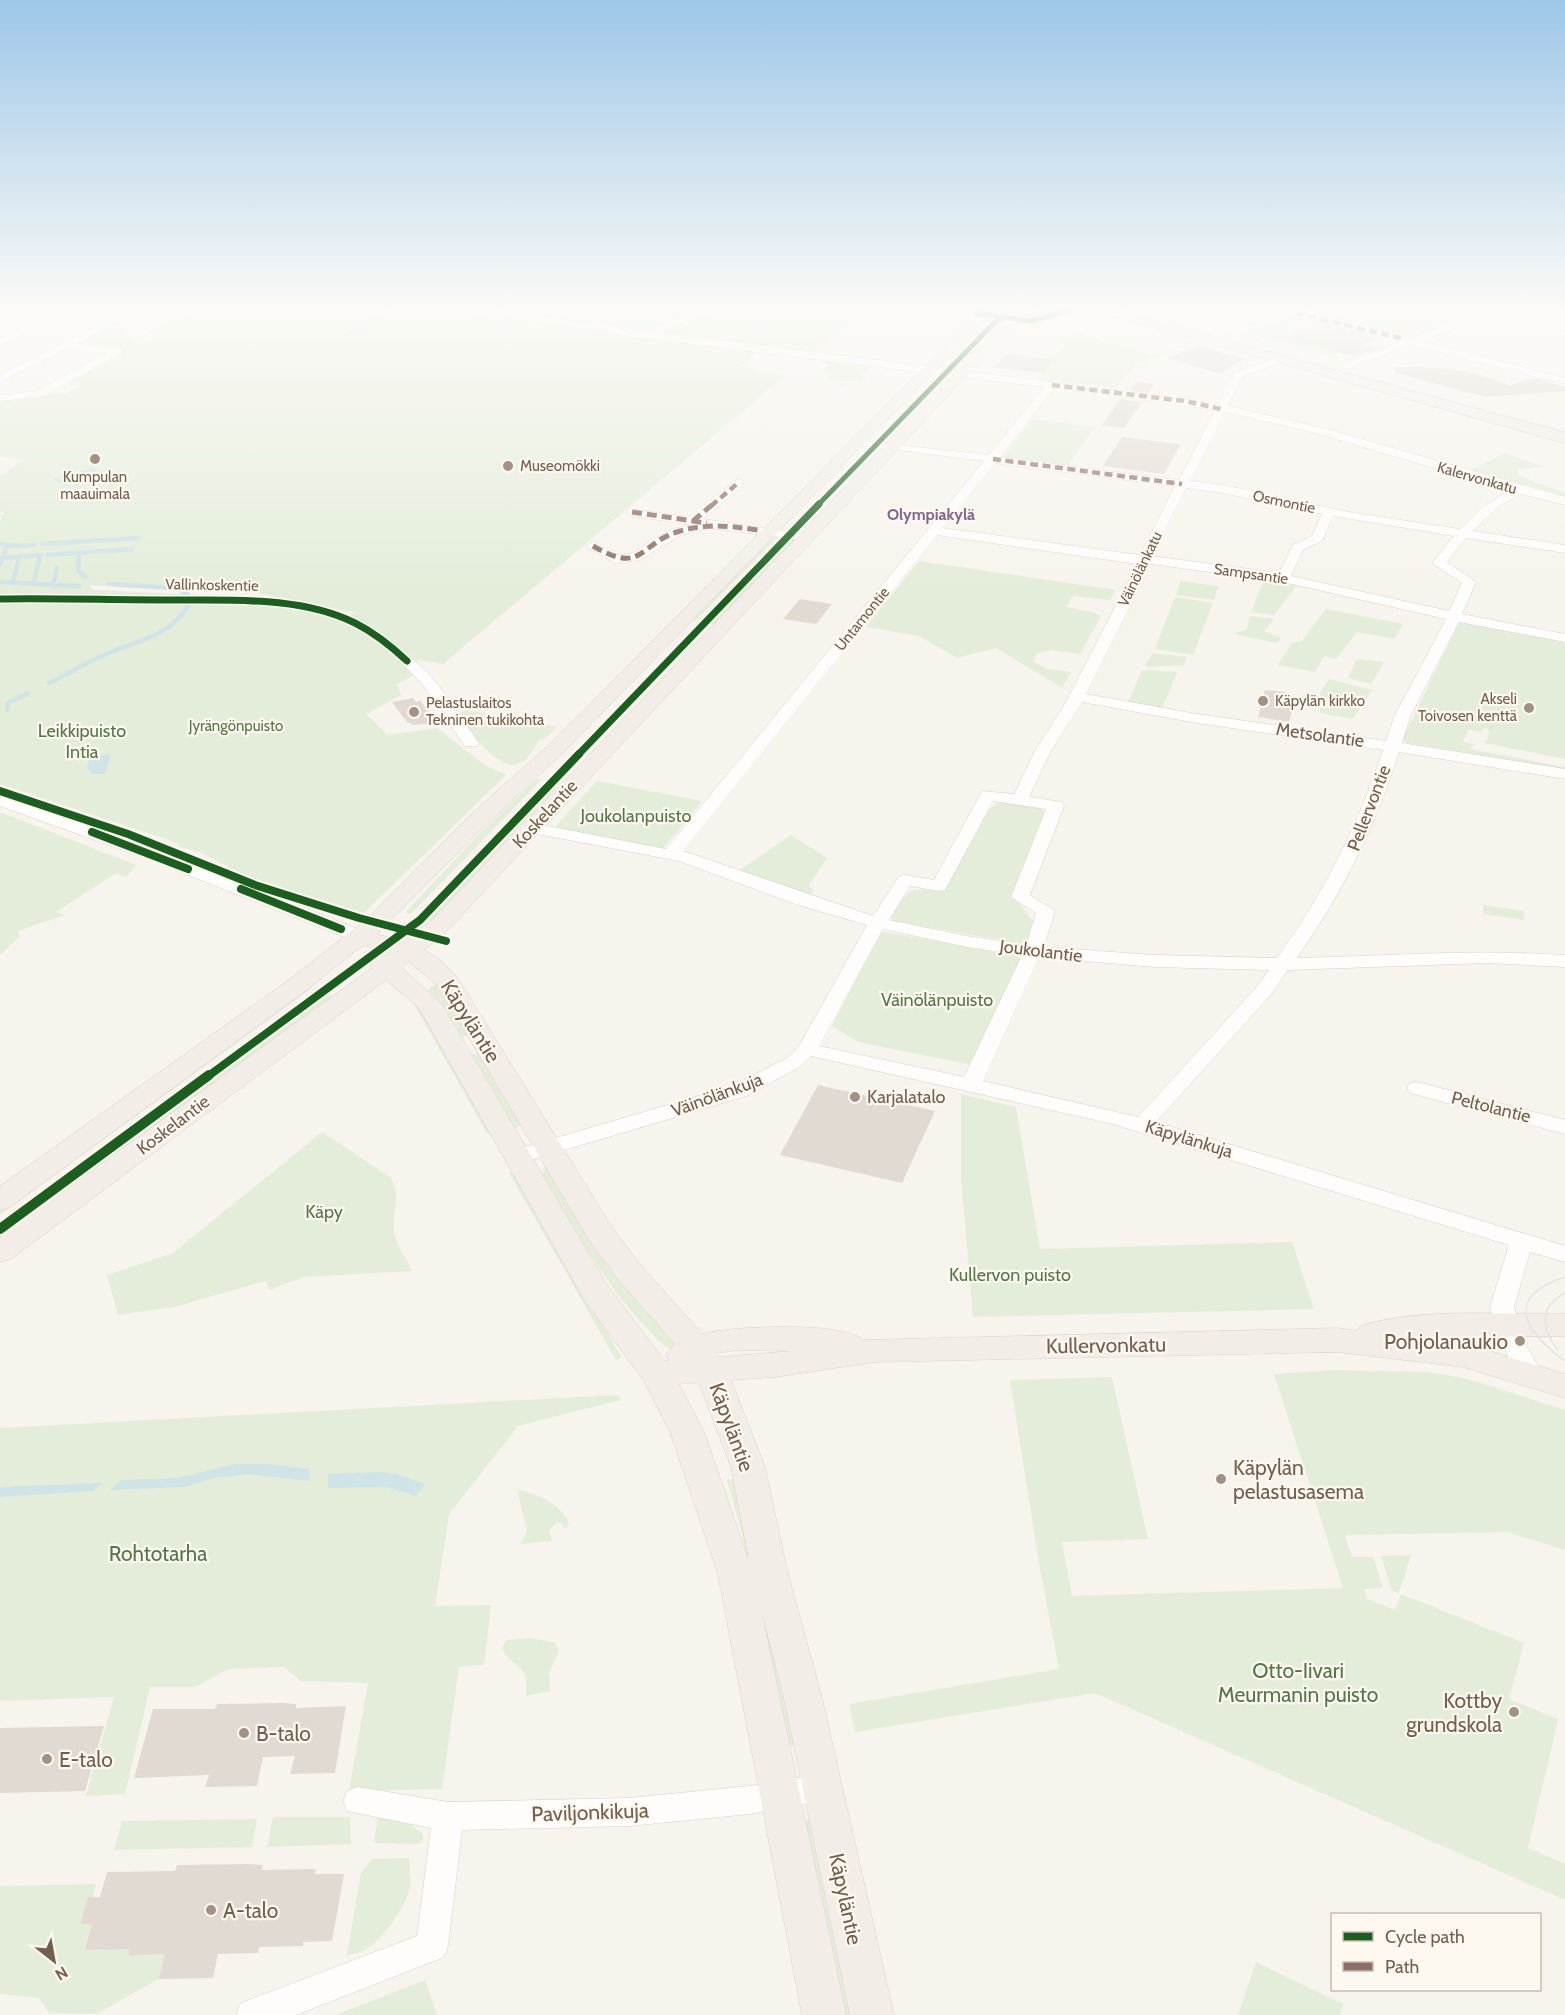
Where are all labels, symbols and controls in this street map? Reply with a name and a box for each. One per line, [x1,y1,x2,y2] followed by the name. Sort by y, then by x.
[88,452,102,466] marker: Kumpulan maauimala
[520,457,600,475] place label: Museomökki
[1435,458,1519,498] street label: Kalervonkatu
[501,459,515,473] marker: Museomökki
[60,468,131,503] place label: Kumpulan maauimala
[1251,487,1317,517] street label: Osmontie
[887,505,975,524] district label: Olympiakylä
[1114,529,1166,609] street label: Väinölänkatu
[1213,560,1290,588] street label: Sampsantie
[165,575,259,595] street label: Vallinkoskentie
[831,583,893,654] street label: Untamontie
[1418,690,1518,725] place label: Akseli Toivosen kenttä
[1275,692,1365,710] place label: Käpylän kirkko
[426,694,545,729] place label: Pelastuslaitos Tekninen tukikohta
[1256,694,1270,708] marker: Käpylän kirkko
[1522,701,1536,715] marker: Akseli Toivosen kenttä
[407,705,421,719] marker: Pelastuslaitos Tekninen tukikohta
[188,717,283,735] park label: Jyrängönpuisto
[1274,718,1366,752] street label: Metsolantie
[38,720,126,763] park label: Leikkipuisto Intia
[1343,762,1395,854] street label: Pellervontie
[508,775,582,853] street label: Koskelantie
[580,805,692,827] park label: Joukolanpuisto
[997,935,1084,967] street label: Joukolantie
[436,975,506,1067] street label: Käpyläntie
[881,989,993,1011] park label: Väinölänpuisto
[668,1068,766,1122] street label: Väinölänkuja
[867,1086,946,1108] place label: Karjalatalo
[1449,1086,1533,1128] street label: Peltolantie
[132,1090,214,1160] street label: Koskelantie
[848,1090,862,1104] marker: Karjalatalo
[1142,1115,1236,1163] street label: Käpylänkuja
[305,1201,343,1223] park label: Käpy
[949,1264,1071,1286] park label: Kullervon puisto
[1384,1329,1508,1355] place label: Pohjolanaukio
[1046,1331,1166,1359] street label: Kullervonkatu
[1513,1334,1527,1348] marker: Pohjolanaukio
[704,1379,760,1475] street label: Käpyläntie
[1233,1455,1364,1504] place label: Käpylän pelastusasema
[1214,1472,1228,1486] marker: Käpylän pelastusasema
[109,1541,207,1566] park label: Rohtotarha
[1218,1658,1378,1707] park label: Otto-Iivari Meurmanin puisto
[1406,1688,1502,1737] place label: Kottby grundskola
[1507,1705,1521,1719] marker: Kottby grundskola
[256,1721,311,1746] place label: B-talo
[237,1726,251,1740] marker: B-talo
[59,1747,113,1772] place label: E-talo
[40,1752,54,1766] marker: E-talo
[531,1797,649,1828] street label: Paviljonkikuja
[824,1851,868,1947] street label: Käpyläntie
[223,1898,278,1923] place label: A-talo
[204,1903,218,1917] marker: A-talo
[1331,1913,1541,1991] legend
[1385,1926,1465,1948] text: Cycle path
[24,1931,84,1991] north arrow
[1385,1956,1419,1978] text: Path
[52,1962,71,1984] text: N

